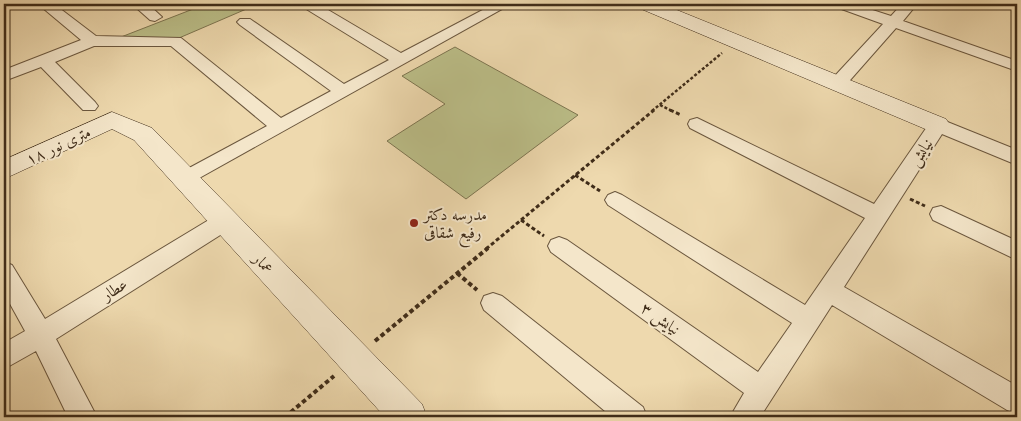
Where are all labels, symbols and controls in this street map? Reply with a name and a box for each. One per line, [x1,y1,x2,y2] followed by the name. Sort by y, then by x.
[22,121,94,170] street label: ۱۸ متری نور
[904,134,937,170] street label: نیایش
[422,204,487,248] place label: مدرسه دکتر رفیع شقاقی
[408,217,420,229] marker: مدرسه دکتر رفیع شقاقی
[248,247,279,278] street label: عمار
[96,273,131,306] street label: عطار
[637,297,684,339] street label: نیایش ۳

